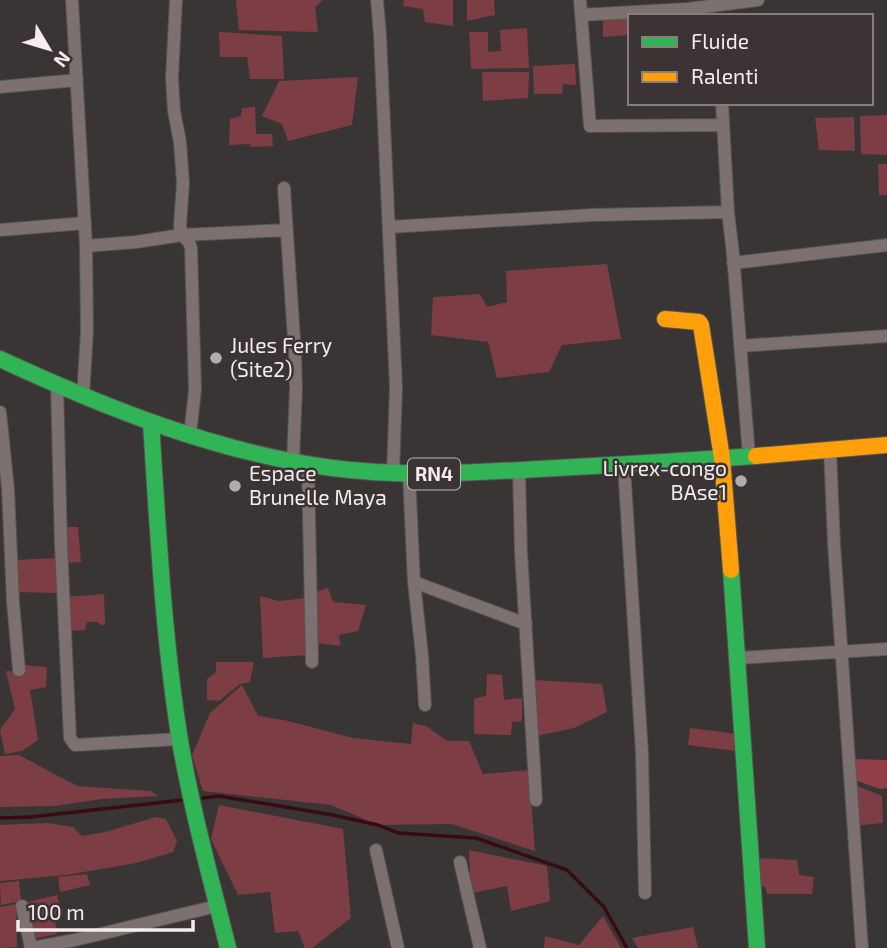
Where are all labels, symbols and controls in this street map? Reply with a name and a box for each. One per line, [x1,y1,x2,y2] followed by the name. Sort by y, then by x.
[14,14,84,84] north arrow
[628,14,873,105] legend
[691,28,749,53] text: Fluide
[50,47,76,72] text: N
[691,63,758,88] text: Ralenti
[230,332,332,381] place label: Jules Ferry (Site2)
[208,350,224,366] marker: Jules Ferry (Site2)
[603,455,727,504] place label: Livrex-congo BAse1
[408,458,460,489] road number: RN4
[249,460,387,509] place label: Espace Brunelle Maya
[733,473,749,489] marker: Livrex-congo BAse1
[227,478,243,494] marker: Espace Brunelle Maya
[18,888,192,932] scale bar
[28,899,85,924] text: 100 m

